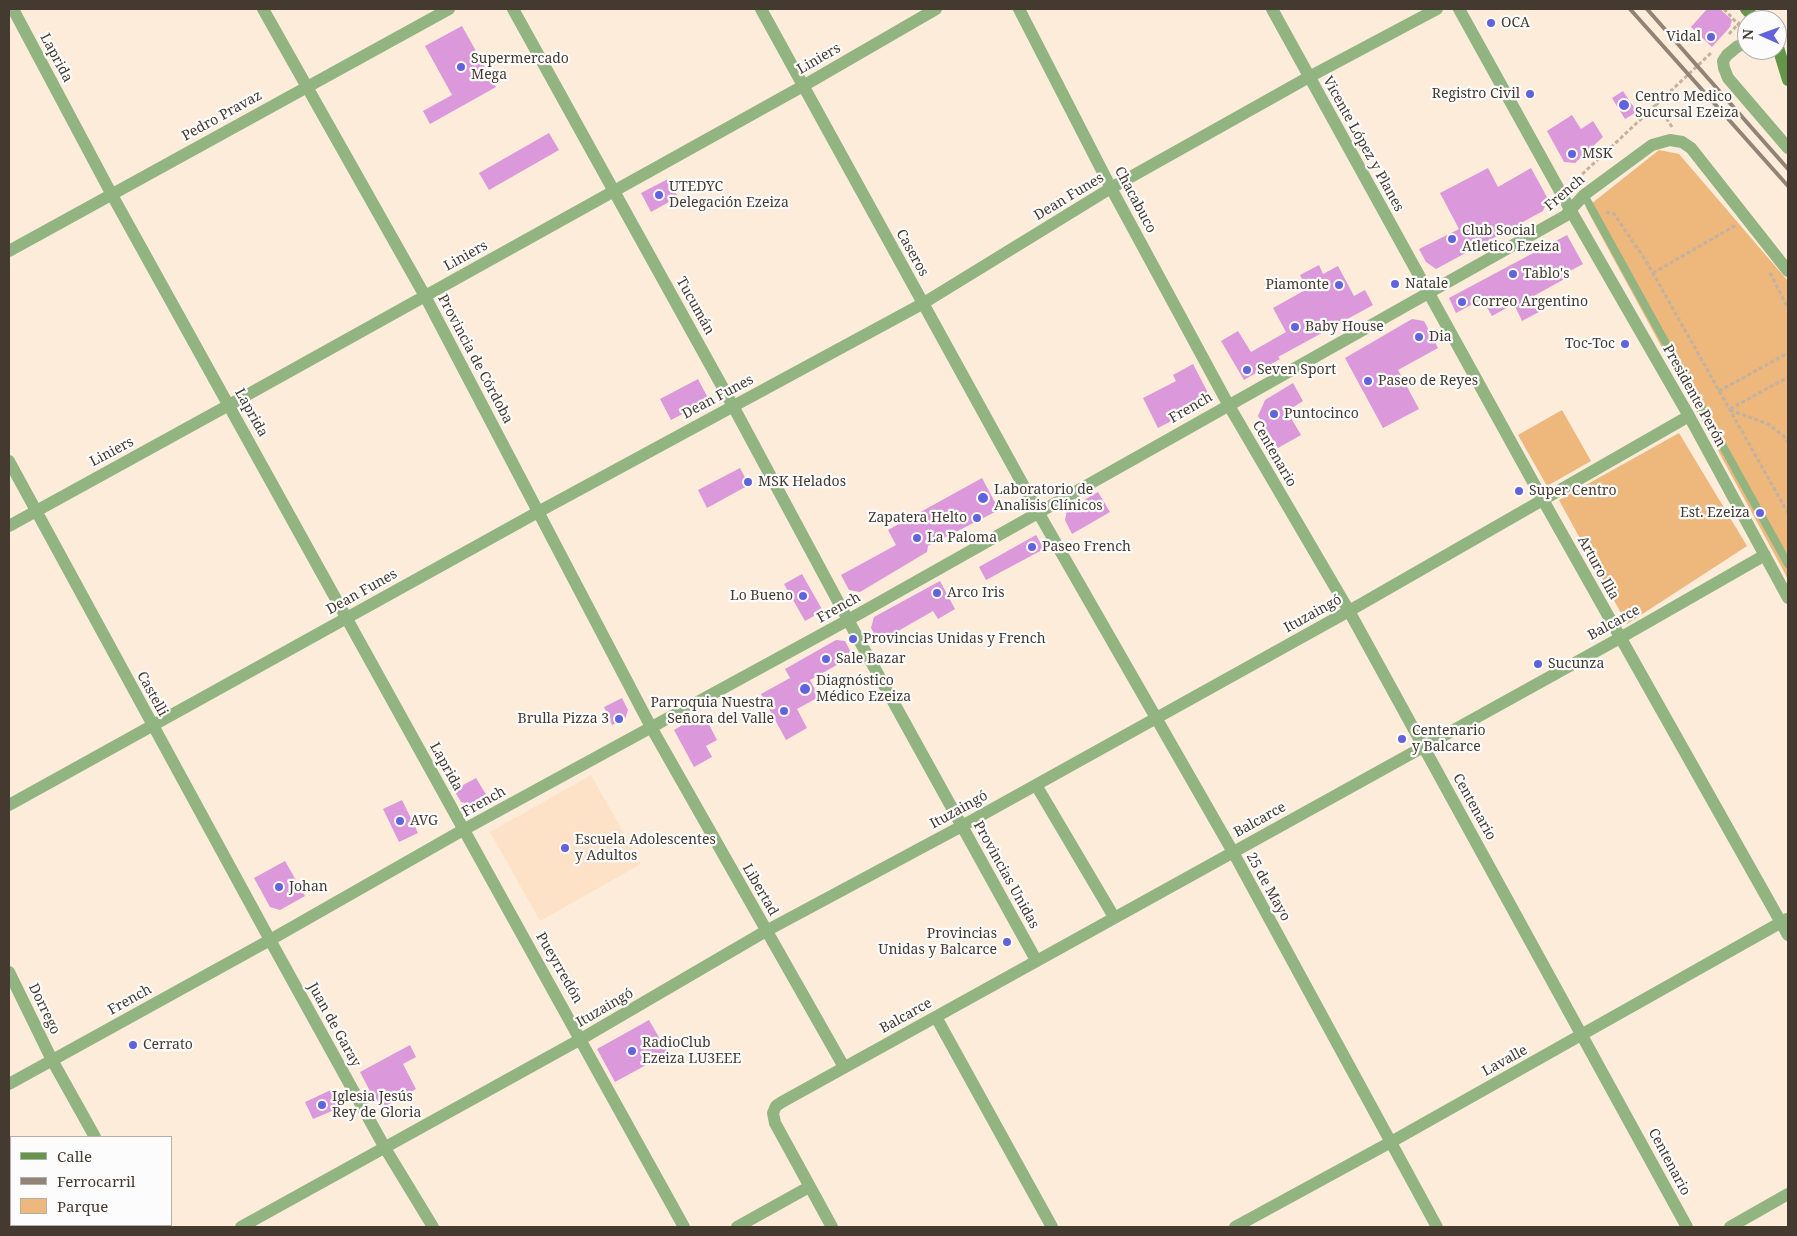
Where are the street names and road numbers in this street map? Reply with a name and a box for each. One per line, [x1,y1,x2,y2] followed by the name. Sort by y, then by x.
[36,31,76,85] street label: Laprida
[794,40,844,78] street label: Liniers
[1319,73,1407,215] street label: Vicente López y Planes
[179,87,265,145] street label: Pedro Pravaz
[1111,164,1159,236] street label: Chacabuco
[1031,170,1107,224] street label: Dean Funes
[1542,171,1588,215] street label: French
[892,227,932,279] street label: Caseros
[441,237,491,275] street label: Liniers
[672,274,718,338] street label: Tucumán
[434,292,516,426] street label: Provincia de Córdoba
[1659,342,1729,450] street label: Presidente Perón
[680,371,756,423] street label: Dean Funes
[231,386,271,440] street label: Laprida
[1166,389,1216,427] street label: French
[1248,418,1300,490] street label: Centenario
[87,434,137,470] street label: Liniers
[1574,533,1622,603] street label: Arturo Ilia
[324,566,400,618] street label: Dean Funes
[814,589,864,627] street label: French
[1281,591,1345,637] street label: Ituzaingó
[1585,602,1643,644] street label: Balcarce
[133,669,171,719] street label: Castelli
[426,740,466,794] street label: Laprida
[1449,771,1499,843] street label: Centenario
[459,783,509,821] street label: French
[927,787,991,833] street label: Ituzaingó
[1231,799,1289,841] street label: Balcarce
[969,818,1043,932] street label: Provincias Unidas
[1242,850,1294,924] street label: 25 de Mayo
[738,861,782,919] street label: Libertad
[532,930,586,1006] street label: Pueyrredón
[304,980,364,1070] street label: Juan de Garay
[24,981,64,1037] street label: Dorrego
[105,981,155,1019] street label: French
[573,985,637,1031] street label: Ituzaingó
[877,995,935,1037] street label: Balcarce
[1480,1042,1530,1080] street label: Lavalle
[1644,1126,1694,1198] street label: Centenario

